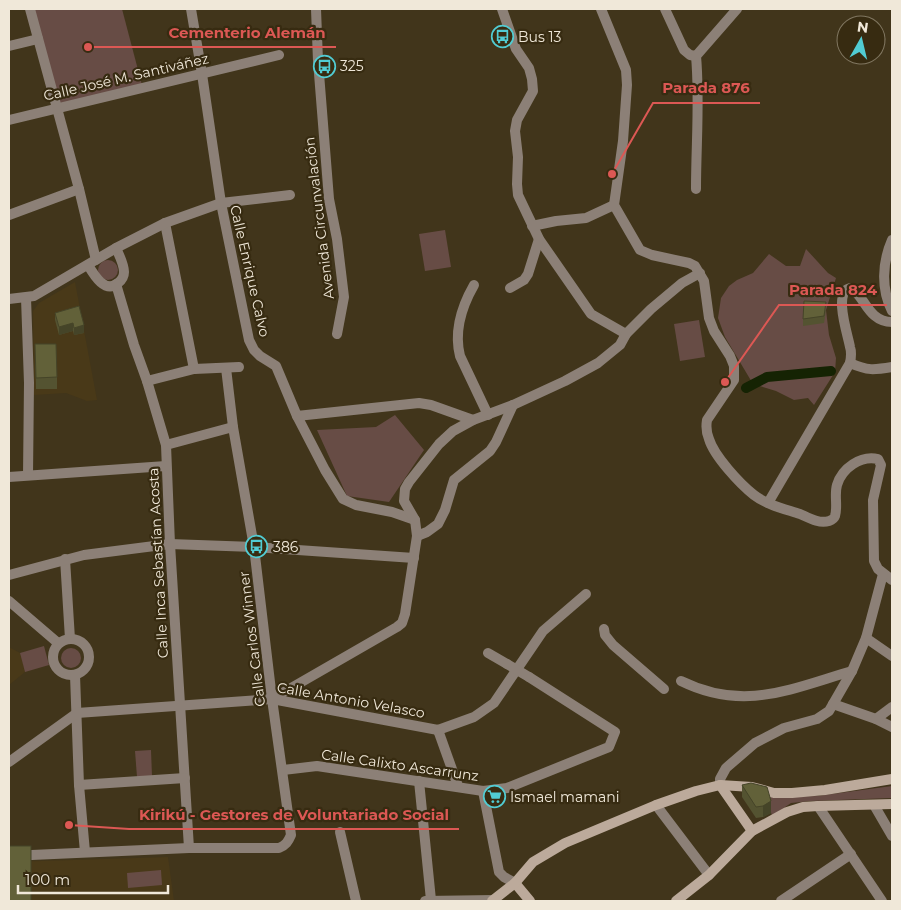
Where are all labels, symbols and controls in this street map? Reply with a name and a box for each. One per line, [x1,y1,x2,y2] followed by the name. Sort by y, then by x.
[836,15,886,65] north arrow
[159,17,336,47] callout: Cementerio Alemán
[856,17,870,37] text: N
[168,23,326,42] text: Cementerio Alemán
[490,25,514,49] bus stop icon: Bus 13
[518,28,562,46] place label: Bus 13
[42,49,210,105] street label: Calle José M. Santiváñez
[312,54,336,78] bus stop icon: 325
[340,57,364,75] place label: 325
[653,73,760,103] callout: Parada 876
[662,78,750,97] text: Parada 876
[300,136,338,300] street label: Avenida Circunvalación
[226,203,274,339] street label: Calle Enrique Calvo
[779,275,887,305] callout: Parada 824
[789,280,878,299] text: Parada 824
[144,467,172,659] street label: Calle Inca Sebastían Acosta
[245,535,269,559] bus stop icon: 386
[273,538,299,556] place label: 386
[235,570,269,708] street label: Calle Carlos Winner
[276,678,427,722] street label: Calle Antonio Velasco
[320,745,480,785] street label: Calle Calixto Ascarrunz
[482,785,506,809] supermarket icon: Ismael mamani
[510,788,620,806] place label: Ismael mamani
[129,799,459,829] callout: Kirikú - Gestores de Voluntariado Social
[139,805,449,824] text: Kirikú - Gestores de Voluntariado Social
[18,862,168,894] scale bar
[25,870,70,889] text: 100 m

